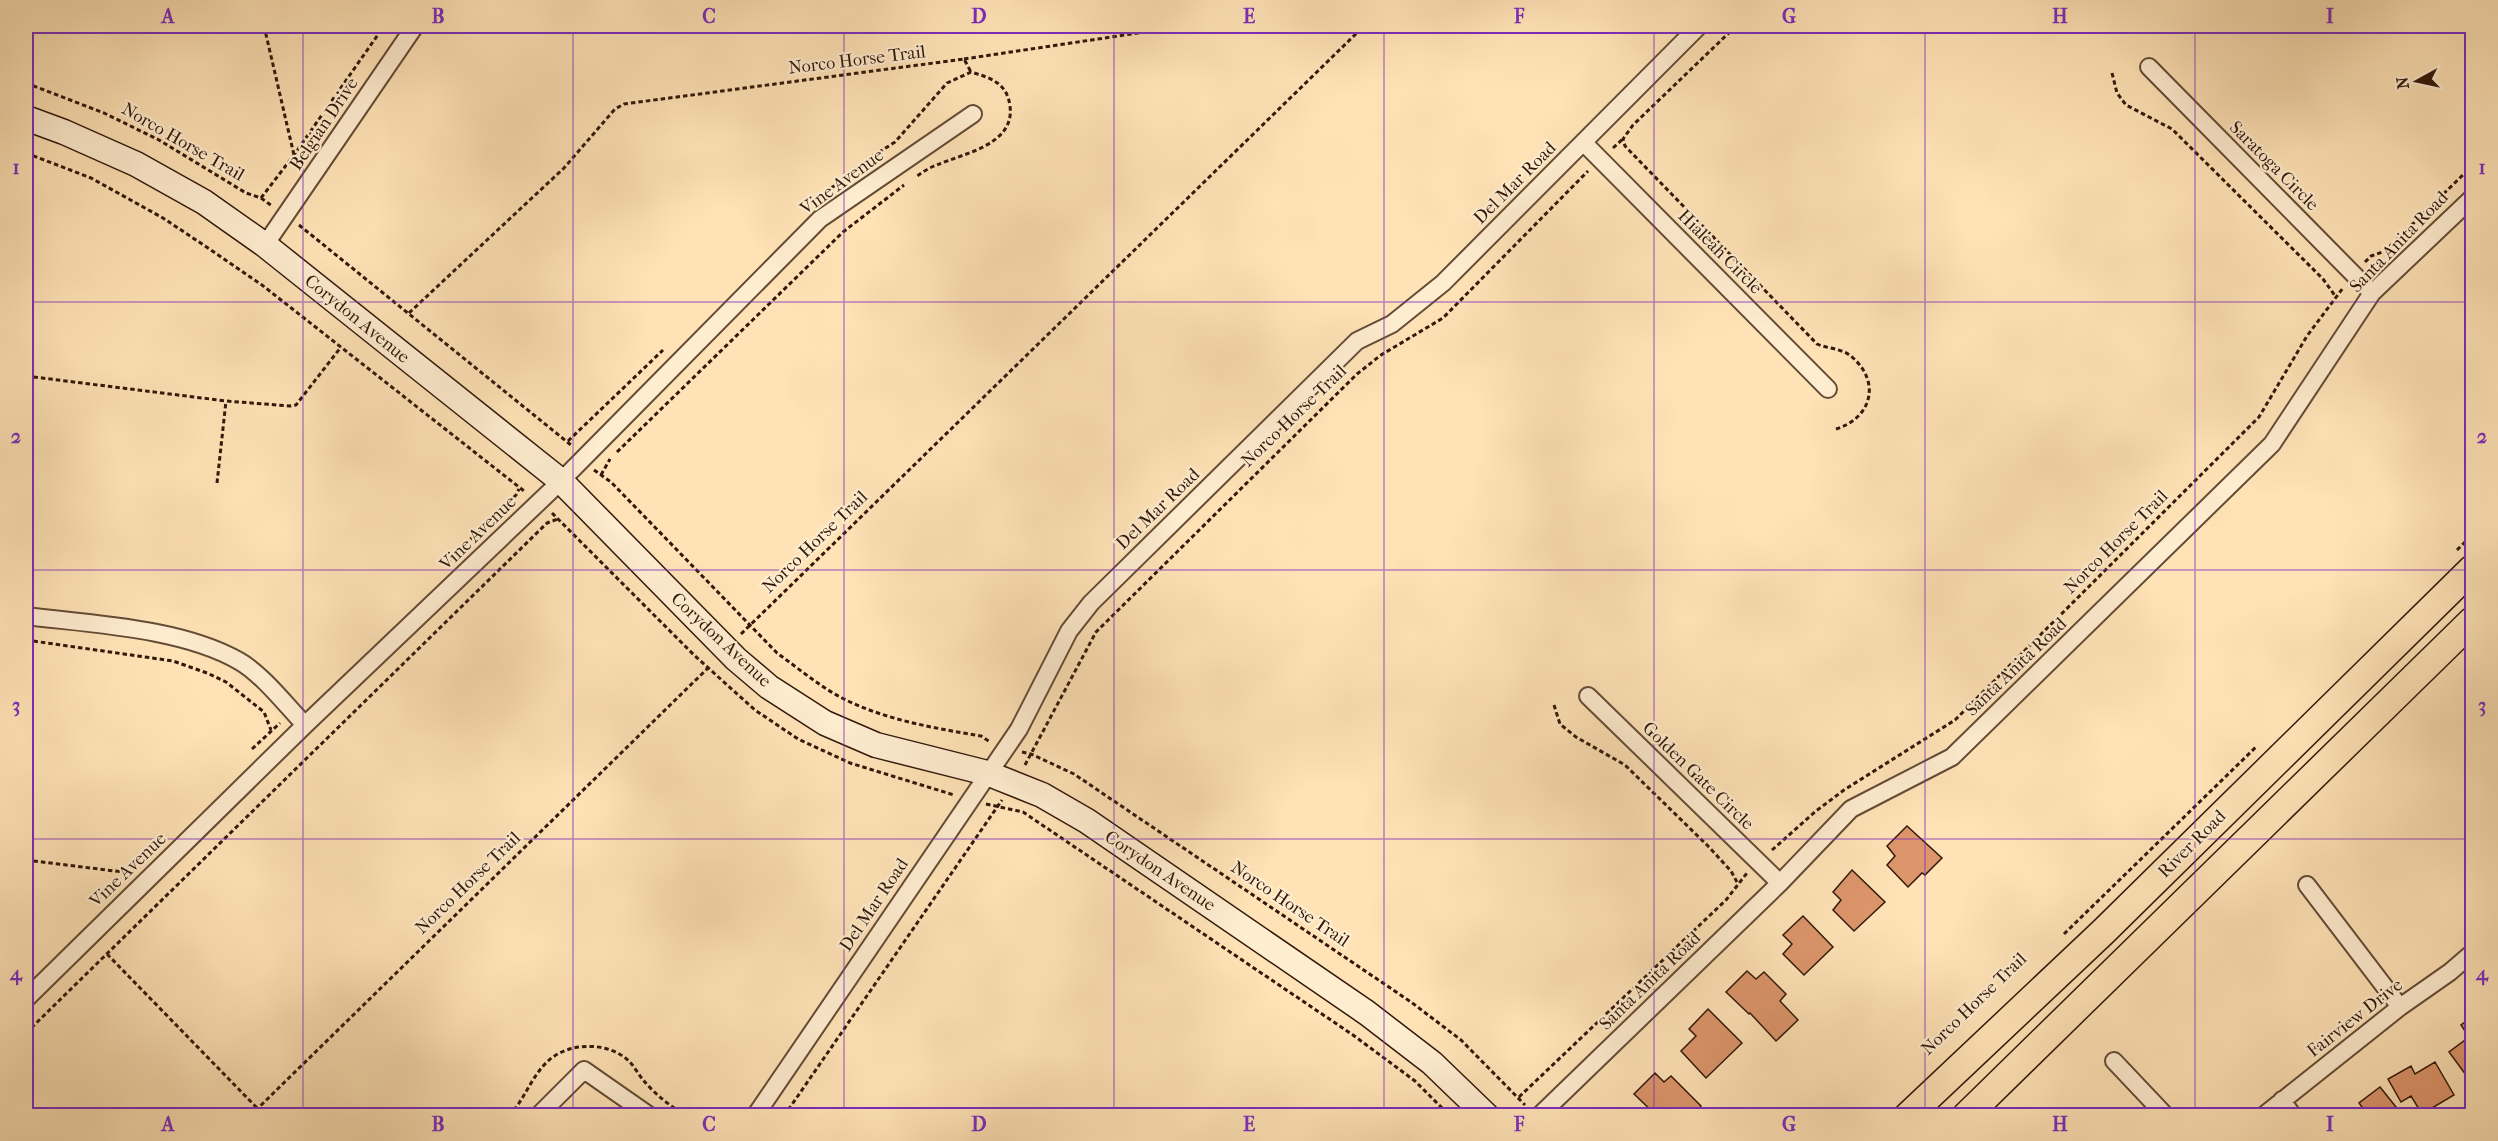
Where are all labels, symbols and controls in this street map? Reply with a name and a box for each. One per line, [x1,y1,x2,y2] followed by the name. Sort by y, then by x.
[160,5,176,28] text: A
[431,5,445,28] text: B
[702,5,716,28] text: C
[971,5,987,28] text: D
[1243,5,1255,28] text: E
[1513,5,1525,28] text: F
[1782,5,1796,28] text: G
[2052,5,2068,28] text: H
[2326,5,2334,28] text: I
[787,41,927,79] street label: Norco Horse Trail
[2387,51,2447,111] north arrow
[285,74,363,174] street label: Belgian Drive
[2392,75,2413,90] text: N
[118,98,248,186] street label: Norco Horse Trail
[2225,117,2323,215] street label: Saratoga Circle
[1469,137,1561,229] street label: Del Mar Road
[795,145,888,220] street label: Vine Avenue
[12,156,20,179] text: 1
[2478,156,2486,179] text: 1
[2345,187,2453,297] street label: Santa Anita Road
[1674,206,1767,299] street label: Hialeah Circle
[300,270,414,368] street label: Corydon Avenue
[1237,360,1351,472] street label: Norco Horse Trail
[11,425,21,448] text: 2
[2477,425,2487,448] text: 2
[1112,464,1204,554] street label: Del Mar Road
[758,486,872,598] street label: Norco Horse Trail
[2060,486,2172,598] street label: Norco Horse Trail
[435,491,521,575] street label: Vine Avenue
[667,588,775,692] street label: Corydon Avenue
[1961,613,2071,721] street label: Santa Anita Road
[12,694,20,717] text: 3
[2478,694,2486,717] text: 3
[1638,718,1758,834] street label: Golden Gate Circle
[2154,806,2230,882] street label: River Road
[1101,826,1219,916] street label: Corydon Avenue
[411,827,525,939] street label: Norco Horse Trail
[85,828,171,912] street label: Vine Avenue
[835,854,913,956] street label: Del Mar Road
[1227,857,1353,951] street label: Norco Horse Trail
[1595,927,1705,1035] street label: Santa Anita Road
[1917,948,2031,1060] street label: Norco Horse Trail
[9,962,23,986] text: 4
[2475,962,2489,986] text: 4
[2303,974,2407,1062] street label: Fairview Drive
[160,1113,176,1136] text: A
[431,1113,445,1136] text: B
[702,1113,716,1136] text: C
[971,1113,987,1136] text: D
[1243,1113,1255,1136] text: E
[1513,1113,1525,1136] text: F
[1782,1113,1796,1136] text: G
[2052,1113,2068,1136] text: H
[2326,1113,2334,1136] text: I

